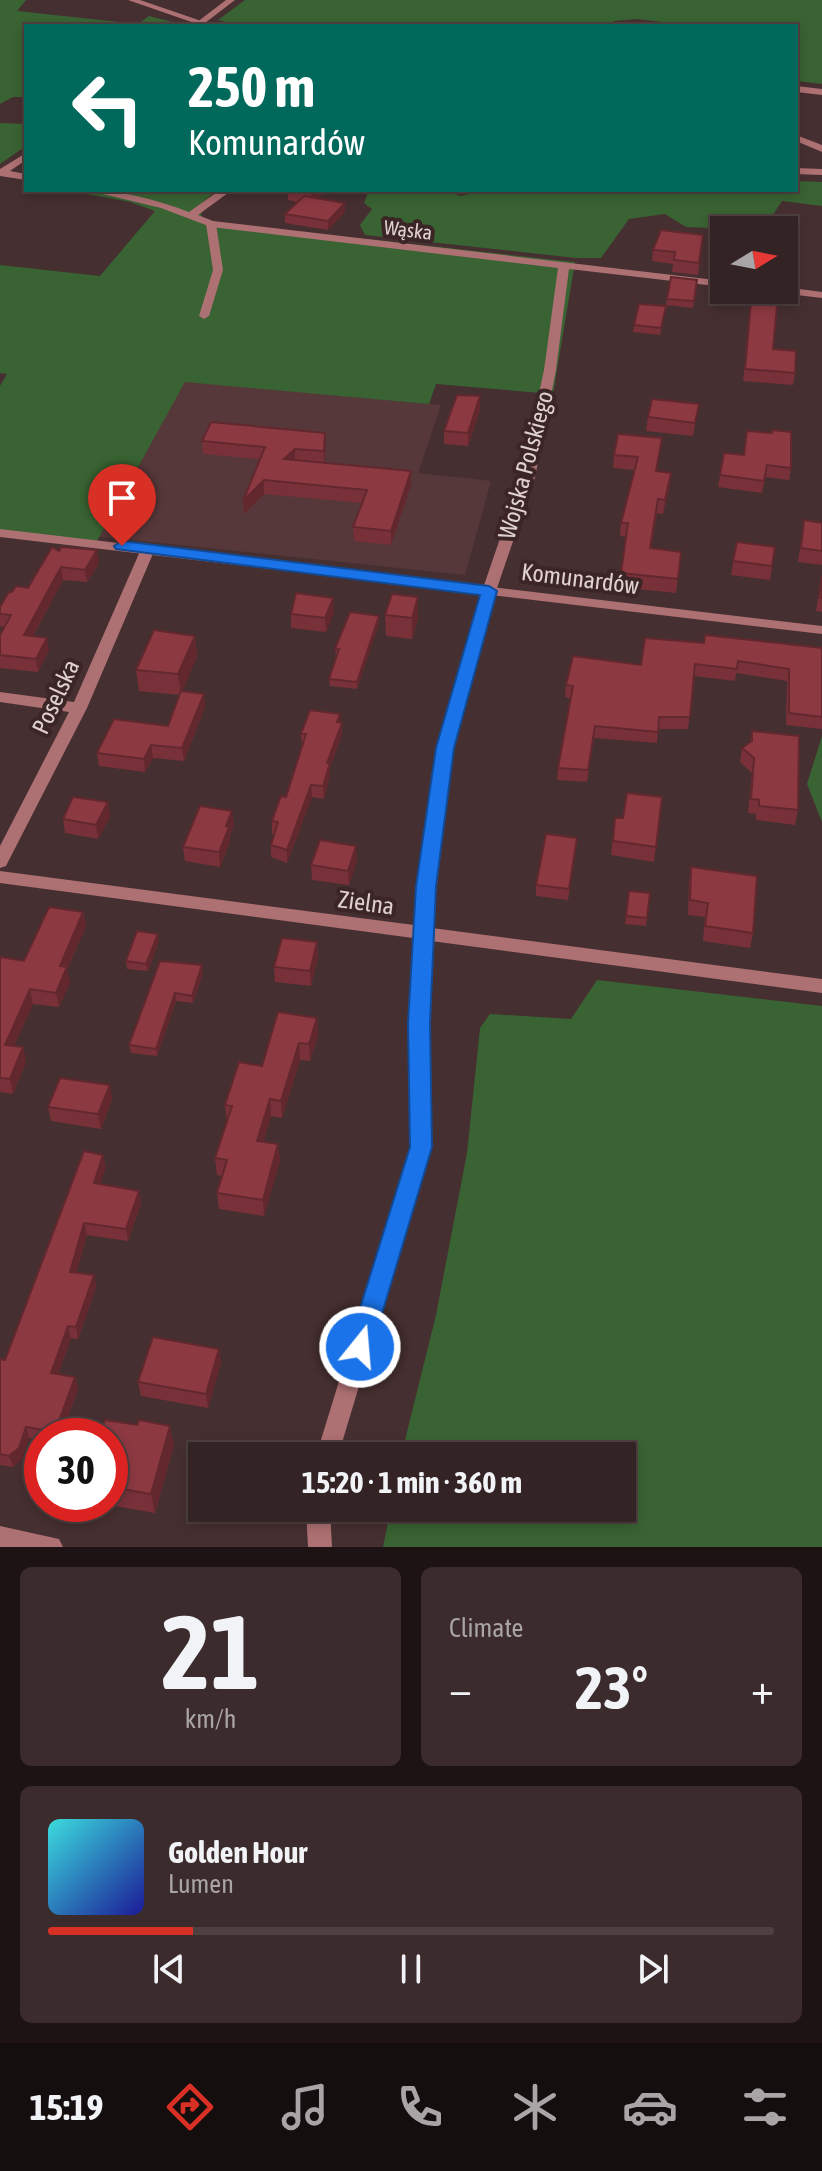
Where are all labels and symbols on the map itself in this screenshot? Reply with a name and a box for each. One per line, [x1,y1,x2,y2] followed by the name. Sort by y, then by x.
[383,215,433,244] street label: Wąska
[710,216,798,304] north arrow
[493,388,558,542] street label: Wojska Polskiego
[88,464,156,546] pin
[520,558,640,599] street label: Komunardów
[27,655,84,738] street label: Poselska
[336,885,396,920] street label: Zielna
[318,1305,402,1389] position arrow
[24,1418,128,1522] speed limit sign: 30

